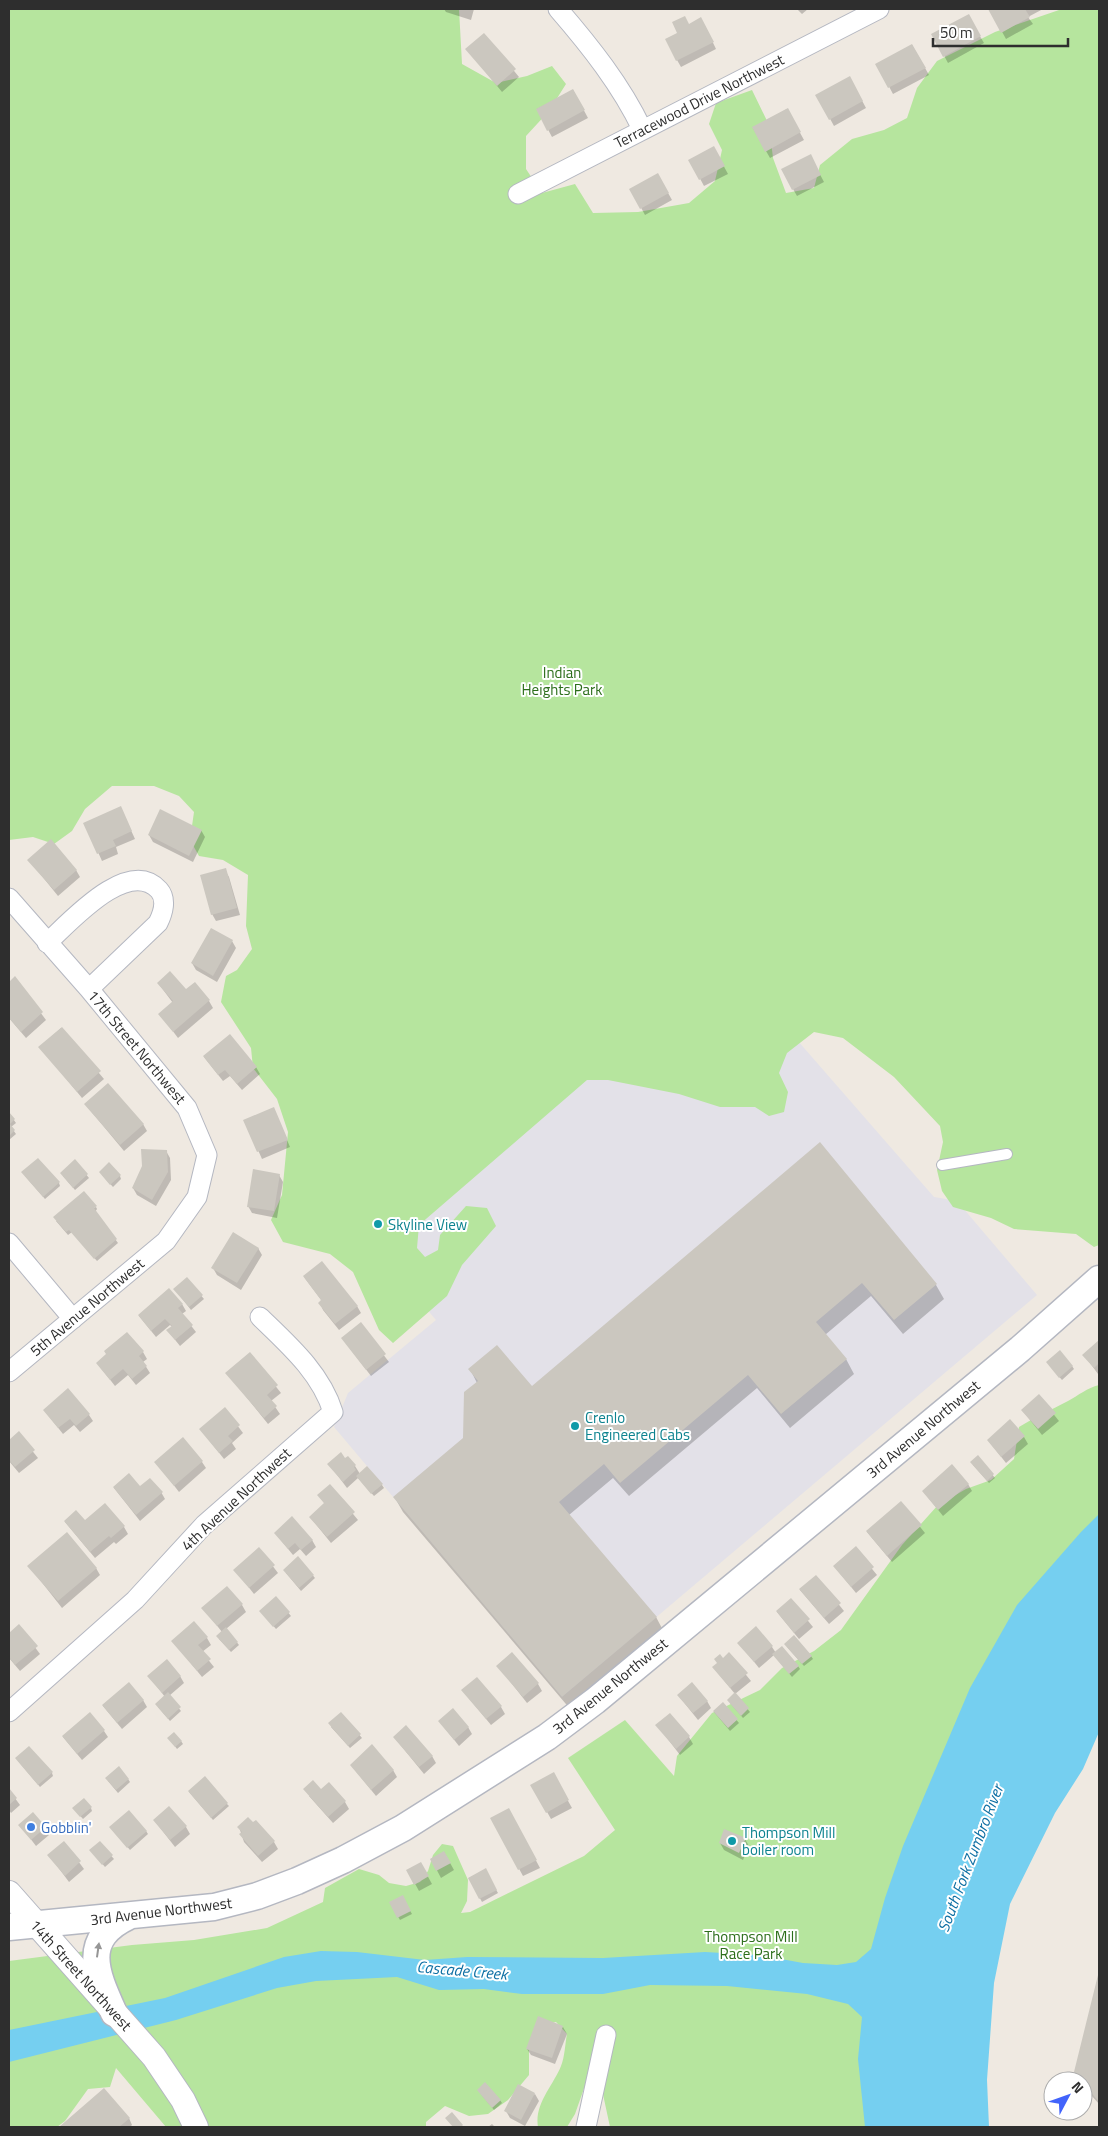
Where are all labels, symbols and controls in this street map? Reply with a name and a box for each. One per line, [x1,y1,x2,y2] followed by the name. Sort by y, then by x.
[933,15,1068,47] scale bar
[940,21,973,44] text: 50 m
[610,48,789,154] street label: Terracewood Drive Northwest
[522,661,602,701] park label: Indian Heights Park
[82,985,192,1110] street label: 17th Street Northwest
[388,1213,467,1236] place label: Skyline View
[372,1218,384,1230] marker: Skyline View
[25,1252,150,1362] street label: 5th Avenue Northwest
[861,1374,986,1484] street label: 3rd Avenue Northwest
[585,1406,690,1446] place label: Crenlo Engineered Cabs
[569,1420,581,1432] marker: Crenlo Engineered Cabs
[176,1441,297,1556] street label: 4th Avenue Northwest
[547,1632,673,1740] street label: 3rd Avenue Northwest
[931,1779,1010,1935] water label: South Fork Zumbro River
[41,1816,92,1839] place label: Gobblin'
[25,1821,37,1833] marker: Gobblin'
[742,1821,835,1861] place label: Thompson Mill boiler room
[726,1835,738,1847] marker: Thompson Mill boiler room
[89,1891,234,1931] street label: 3rd Avenue Northwest
[25,1914,138,2036] street label: 14th Street Northwest
[704,1925,798,1965] park label: Thompson Mill Race Park
[94,1942,102,1958] one-way arrow
[416,1954,510,1986] water label: Cascade Creek
[1043,2071,1093,2121] north arrow
[1067,2077,1089,2098] text: N

